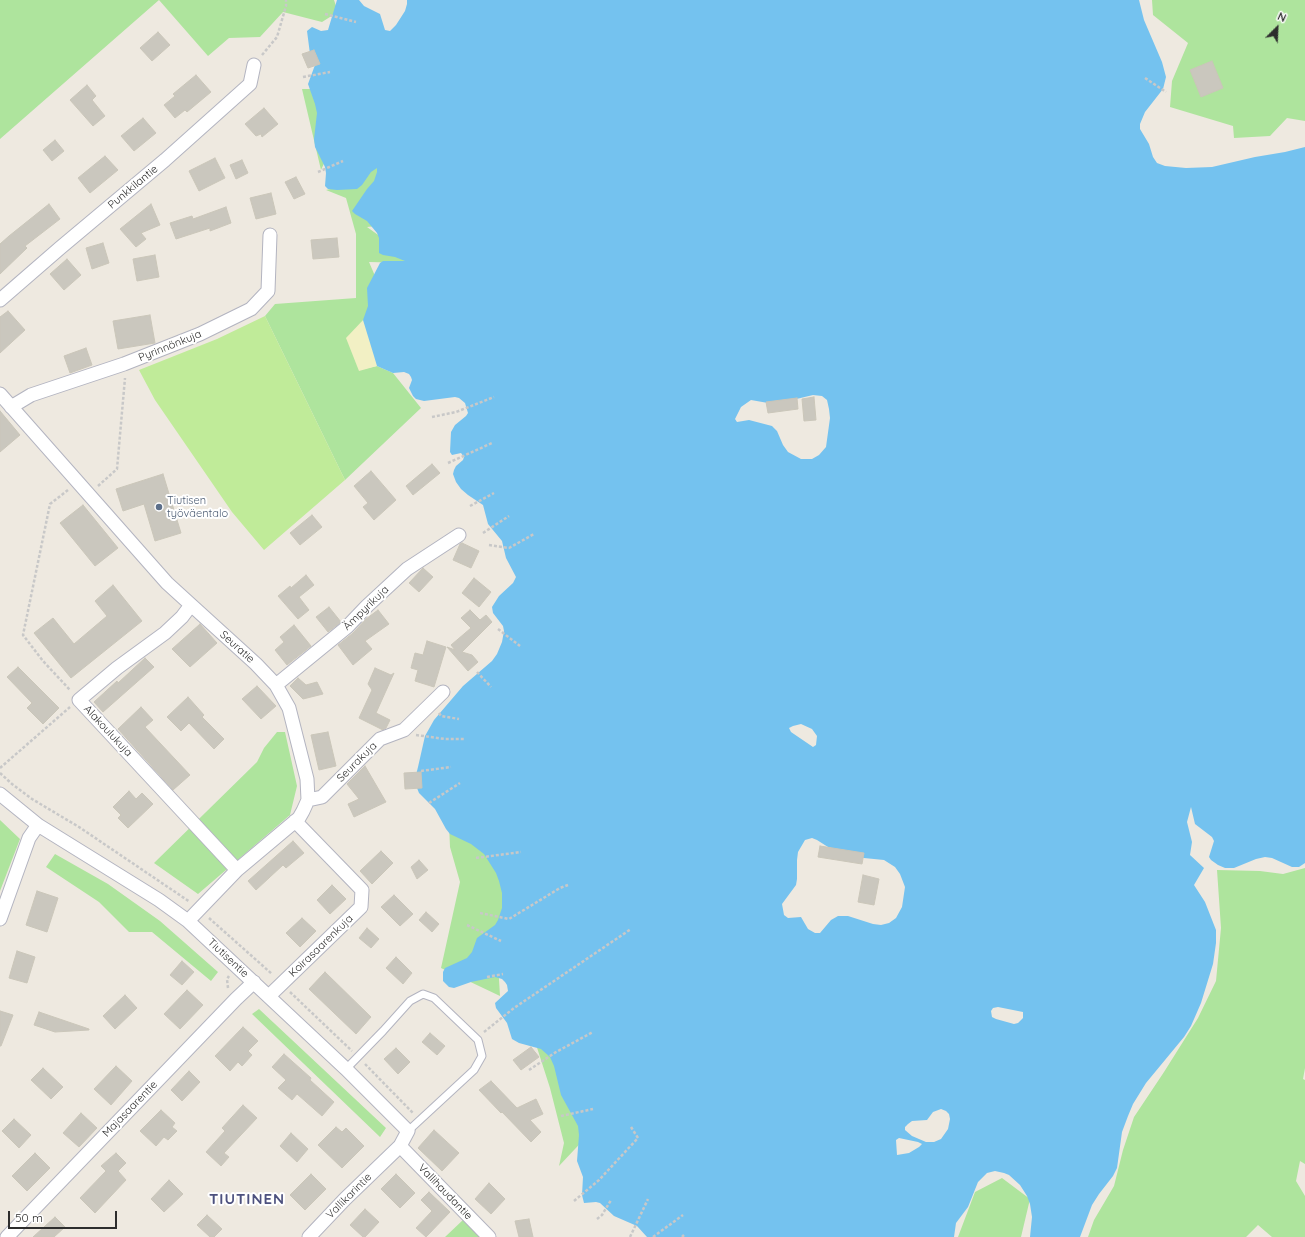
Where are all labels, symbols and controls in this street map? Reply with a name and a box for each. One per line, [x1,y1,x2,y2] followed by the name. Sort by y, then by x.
[1257,8,1297,48] north arrow
[1275,9,1288,25] text: N
[105,162,161,212] street label: Punkkilantie
[136,327,204,365] street label: Pyrinnönkuja
[167,494,228,520] place label: Tiutisen työväentalo
[154,502,164,512] marker: Tiutisen työväentalo
[340,583,392,633] street label: Ämpyrikuja
[217,628,257,666] street label: Seuratie
[81,703,135,759] street label: Alakoulukuja
[334,739,380,785] street label: Seurakuja
[286,912,356,980] street label: Koirasaarenkuja
[205,936,251,980] street label: Tiutisentie
[100,1078,160,1140] street label: Majasaarentie
[415,1161,475,1223] street label: Vallihaudantie
[323,1170,375,1222] street label: Vallikarintie
[209,1190,285,1208] district label: TIUTINEN
[10,1203,119,1229] scale bar
[15,1210,43,1225] text: 50 m

